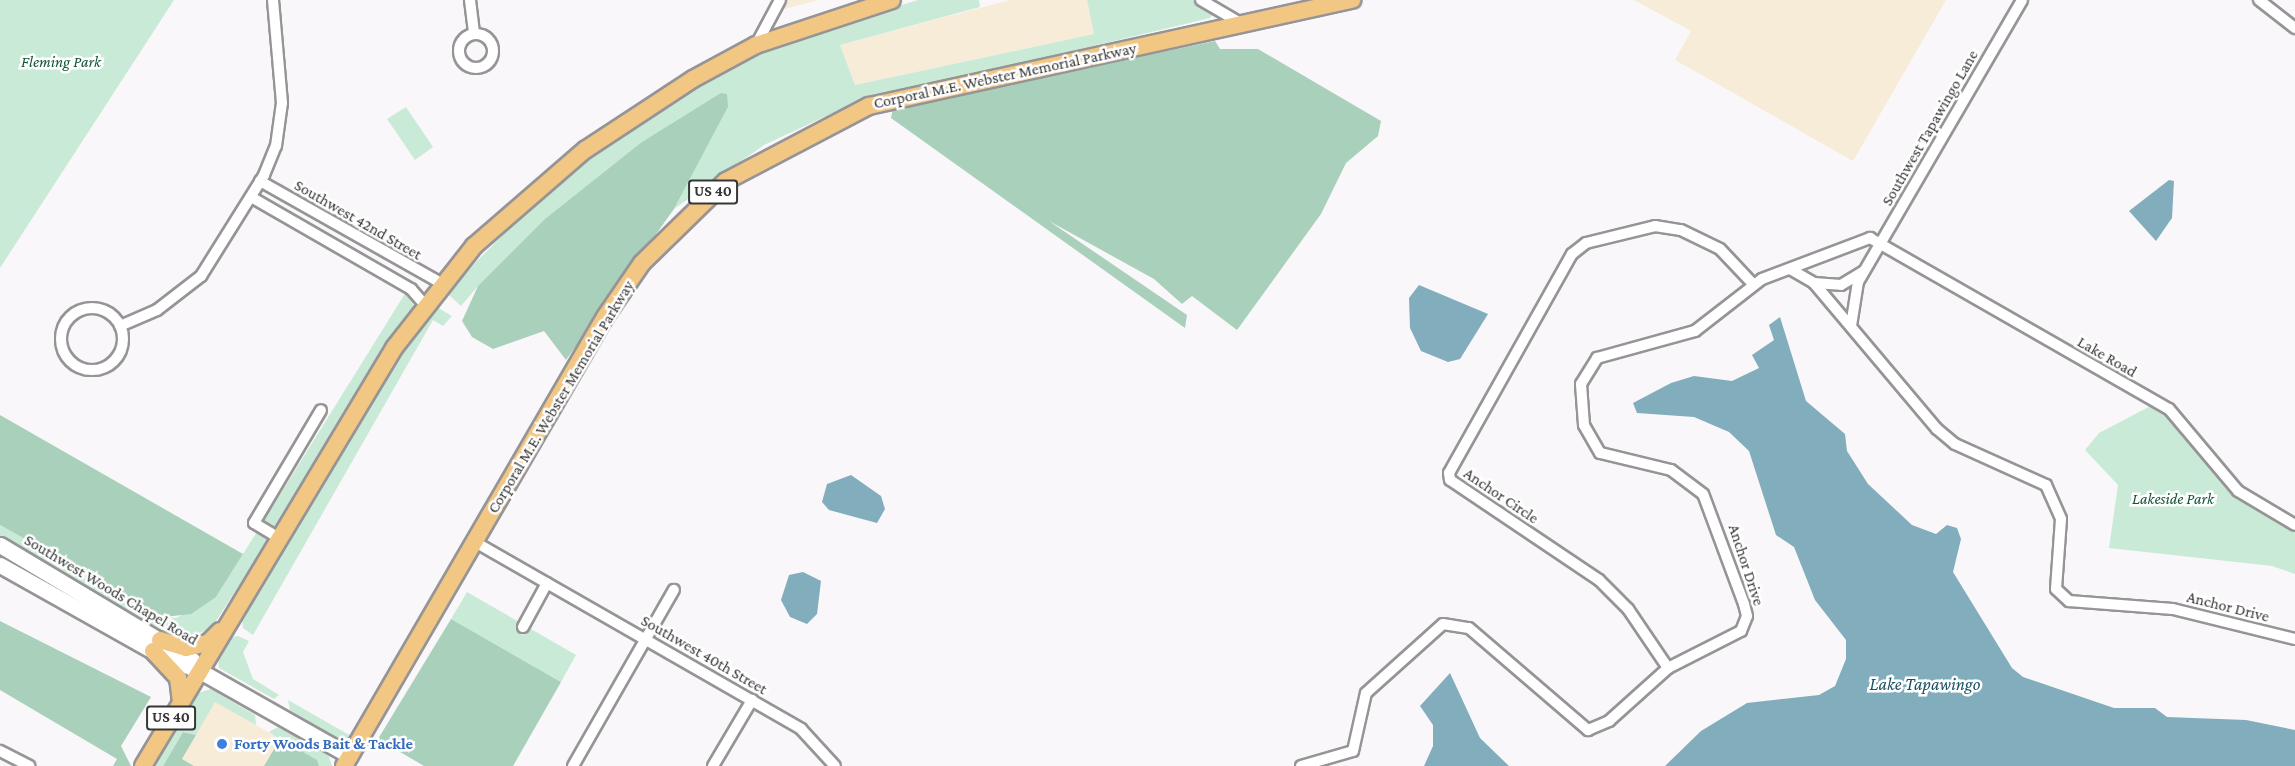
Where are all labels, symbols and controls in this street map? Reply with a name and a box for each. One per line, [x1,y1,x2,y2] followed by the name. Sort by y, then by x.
[872,39,1138,113] street label: Corporal M.E. Webster Memorial Parkway
[1878,47,1982,209] street label: Southwest Tapawingo Lane
[21,52,101,72] park label: Fleming Park
[291,176,425,264] street label: Southwest 42nd Street
[688,180,738,204] road number: US 40
[484,277,638,517] street label: Corporal M.E. Webster Memorial Parkway
[2074,332,2140,382] street label: Lake Road
[1460,464,1542,528] street label: Anchor Circle
[2132,489,2214,509] park label: Lakeside Park
[1724,522,1768,608] street label: Anchor Drive
[21,531,201,649] street label: Southwest Woods Chapel Road
[2185,587,2271,627] street label: Anchor Drive
[637,611,771,699] street label: Southwest 40th Street
[1870,673,1980,695] water label: Lake Tapawingo
[146,706,196,730] road number: US 40
[234,734,413,754] place label: Forty Woods Bait & Tackle
[215,737,229,751] marker: Forty Woods Bait & Tackle

